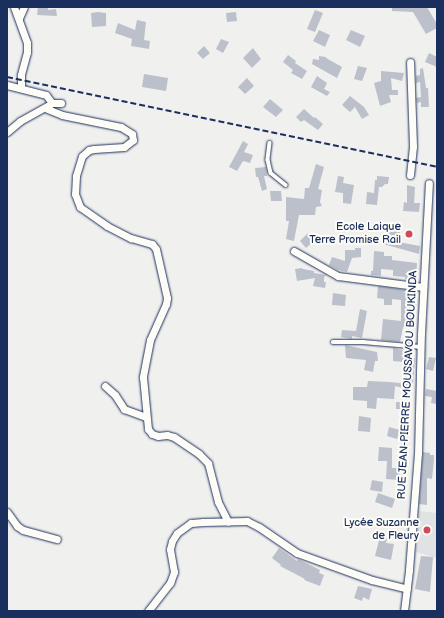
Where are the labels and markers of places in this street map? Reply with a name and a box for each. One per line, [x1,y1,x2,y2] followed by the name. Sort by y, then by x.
[309,221,401,247] place label: Ecole Laique Terre Promise Rail
[404,229,414,239] marker: Ecole Laique Terre Promise Rail
[343,517,419,543] place label: Lycée Suzanne de Fleury
[422,525,432,535] marker: Lycée Suzanne de Fleury

